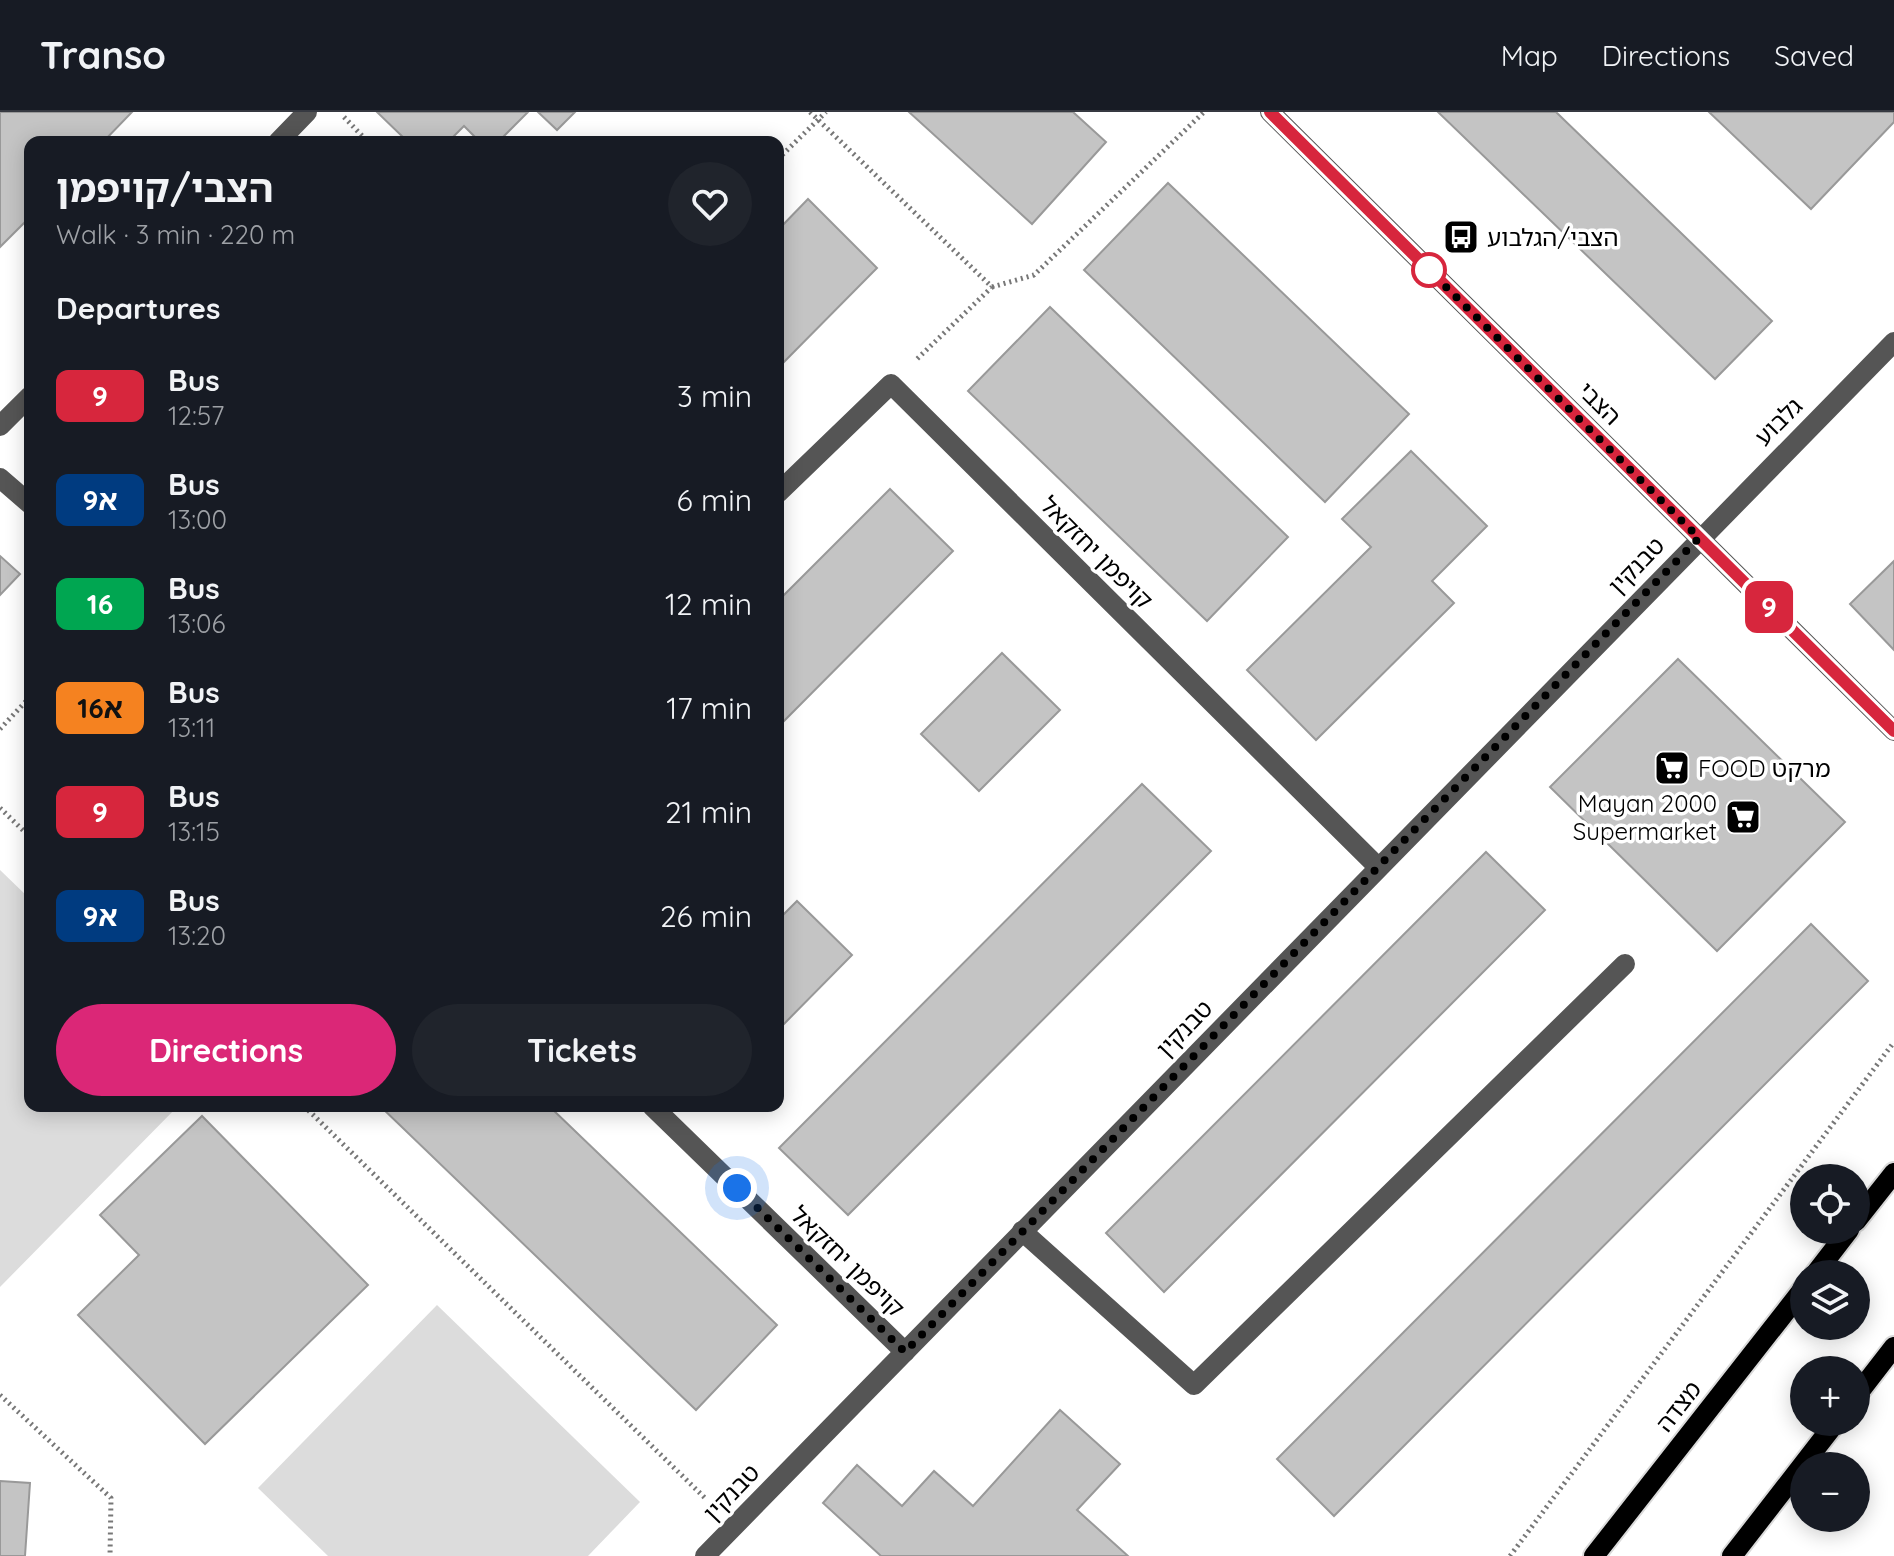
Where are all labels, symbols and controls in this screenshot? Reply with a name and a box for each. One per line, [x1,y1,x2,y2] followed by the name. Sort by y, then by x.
[40,31,166,79] text: Transo
[1501,38,1558,73] text: Map
[1602,38,1730,73] text: Directions
[1774,38,1854,73] text: Saved
[668,162,752,246] button: heart
[56,164,273,212] text: הצבי/קויפמן
[56,218,295,251] text: Walk · 3 min · 220 m
[1442,218,1480,256] bus stop icon: הצבי/הגלבוע
[1487,222,1619,252] place label: הצבי/הגלבוע
[1412,253,1446,287] unlabelled marker
[56,289,221,327] text: Departures
[168,361,220,399] text: Bus
[1572,375,1628,431] street label: הצבי
[677,377,752,415] text: 3 min
[92,378,108,413] text: 9
[1748,391,1808,451] street label: גלבוע
[168,399,224,432] text: 12:57
[168,465,220,503] text: Bus
[677,481,752,519] text: 6 min
[83,482,117,517] text: 9א
[1034,489,1160,615] street label: קויפמן יחזקאל
[168,503,227,536] text: 13:00
[1602,530,1670,600] street label: טבנקין
[168,569,220,607] text: Bus
[1743,581,1795,633] line badge: 9
[665,585,752,623] text: 12 min
[87,586,113,621] text: 16
[1761,589,1777,624] text: 9
[168,607,226,640] text: 13:06
[168,673,220,711] text: Bus
[666,689,752,727] text: 17 min
[77,690,123,725] text: 16א
[168,711,215,744] text: 13:11
[1653,749,1691,787] supermarket icon: FOOD מרקט
[1698,753,1831,783] place label: FOOD מרקט
[168,777,220,815] text: Bus
[1573,788,1717,846] place label: Mayan 2000 Supermarket
[665,793,752,831] text: 21 min
[92,794,108,829] text: 9
[1724,798,1762,836] supermarket icon: Mayan 2000 Supermarket
[168,815,220,848] text: 13:15
[168,881,220,919] text: Bus
[660,897,752,935] text: 26 min
[83,898,117,933] text: 9א
[168,919,226,952] text: 13:20
[1150,993,1218,1063] street label: טבנקין
[56,1004,396,1096] button: Directions
[412,1004,752,1096] button: Tickets
[1790,1164,1870,1532] map controls
[1790,1164,1870,1244] button: locate
[717,1168,757,1208] your location
[785,1199,911,1323] street label: קויפמן יחזקאל
[1790,1260,1870,1340] button: layers
[1790,1356,1870,1436] button: +
[1649,1375,1707,1437] street label: מצדה
[1790,1452,1870,1532] button: −
[697,1457,765,1527] street label: טבנקין

